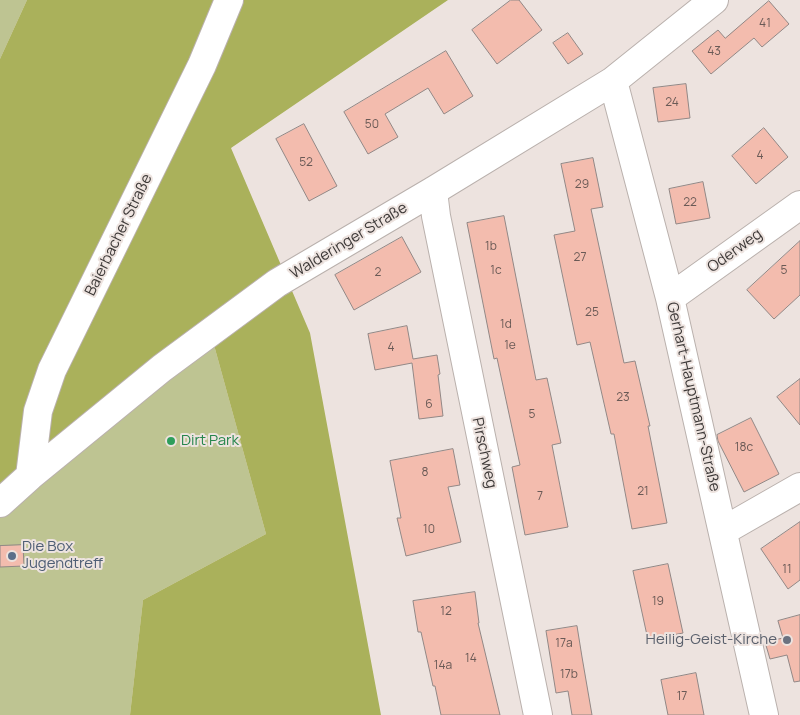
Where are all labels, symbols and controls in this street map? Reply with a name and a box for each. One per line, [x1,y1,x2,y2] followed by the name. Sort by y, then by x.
[759,17,771,31] house number: 41
[707,45,721,59] house number: 43
[665,96,679,110] house number: 24
[365,118,379,132] house number: 50
[756,149,764,163] house number: 4
[299,156,313,170] house number: 52
[82,171,156,299] street label: Baierbacher Straße
[575,178,589,192] house number: 29
[683,196,697,210] house number: 22
[287,199,411,283] street label: Walderinger Straße
[704,225,766,277] street label: Oderweg
[485,240,497,254] house number: 1b
[574,251,586,265] house number: 27
[490,264,502,278] house number: 1c
[781,264,787,278] house number: 5
[375,266,381,280] house number: 2
[662,301,724,493] street label: Gerhart-Hauptmann-Straße
[585,306,599,320] house number: 25
[500,318,512,332] house number: 1d
[504,339,516,353] house number: 1e
[387,341,395,355] house number: 4
[616,391,630,405] house number: 23
[425,398,433,412] house number: 6
[529,408,535,422] house number: 5
[468,416,500,490] street label: Pirschweg
[181,432,239,450] place label: Dirt Park
[165,435,177,447] marker: Dirt Park
[735,441,753,455] house number: 18c
[422,466,428,480] house number: 8
[637,485,649,499] house number: 21
[537,490,543,504] house number: 7
[423,523,435,537] house number: 10
[22,538,103,573] place label: Die Box Jugendtreff
[6,550,18,562] marker: Die Box Jugendtreff
[782,563,792,577] house number: 11
[652,595,664,609] house number: 19
[440,605,452,619] house number: 12
[646,631,777,649] place label: Heilig-Geist-Kirche
[781,634,793,646] marker: Heilig-Geist-Kirche
[555,637,573,651] house number: 17a
[465,652,477,666] house number: 14
[434,659,452,673] house number: 14a
[560,668,578,682] house number: 17b
[677,690,687,704] house number: 17

